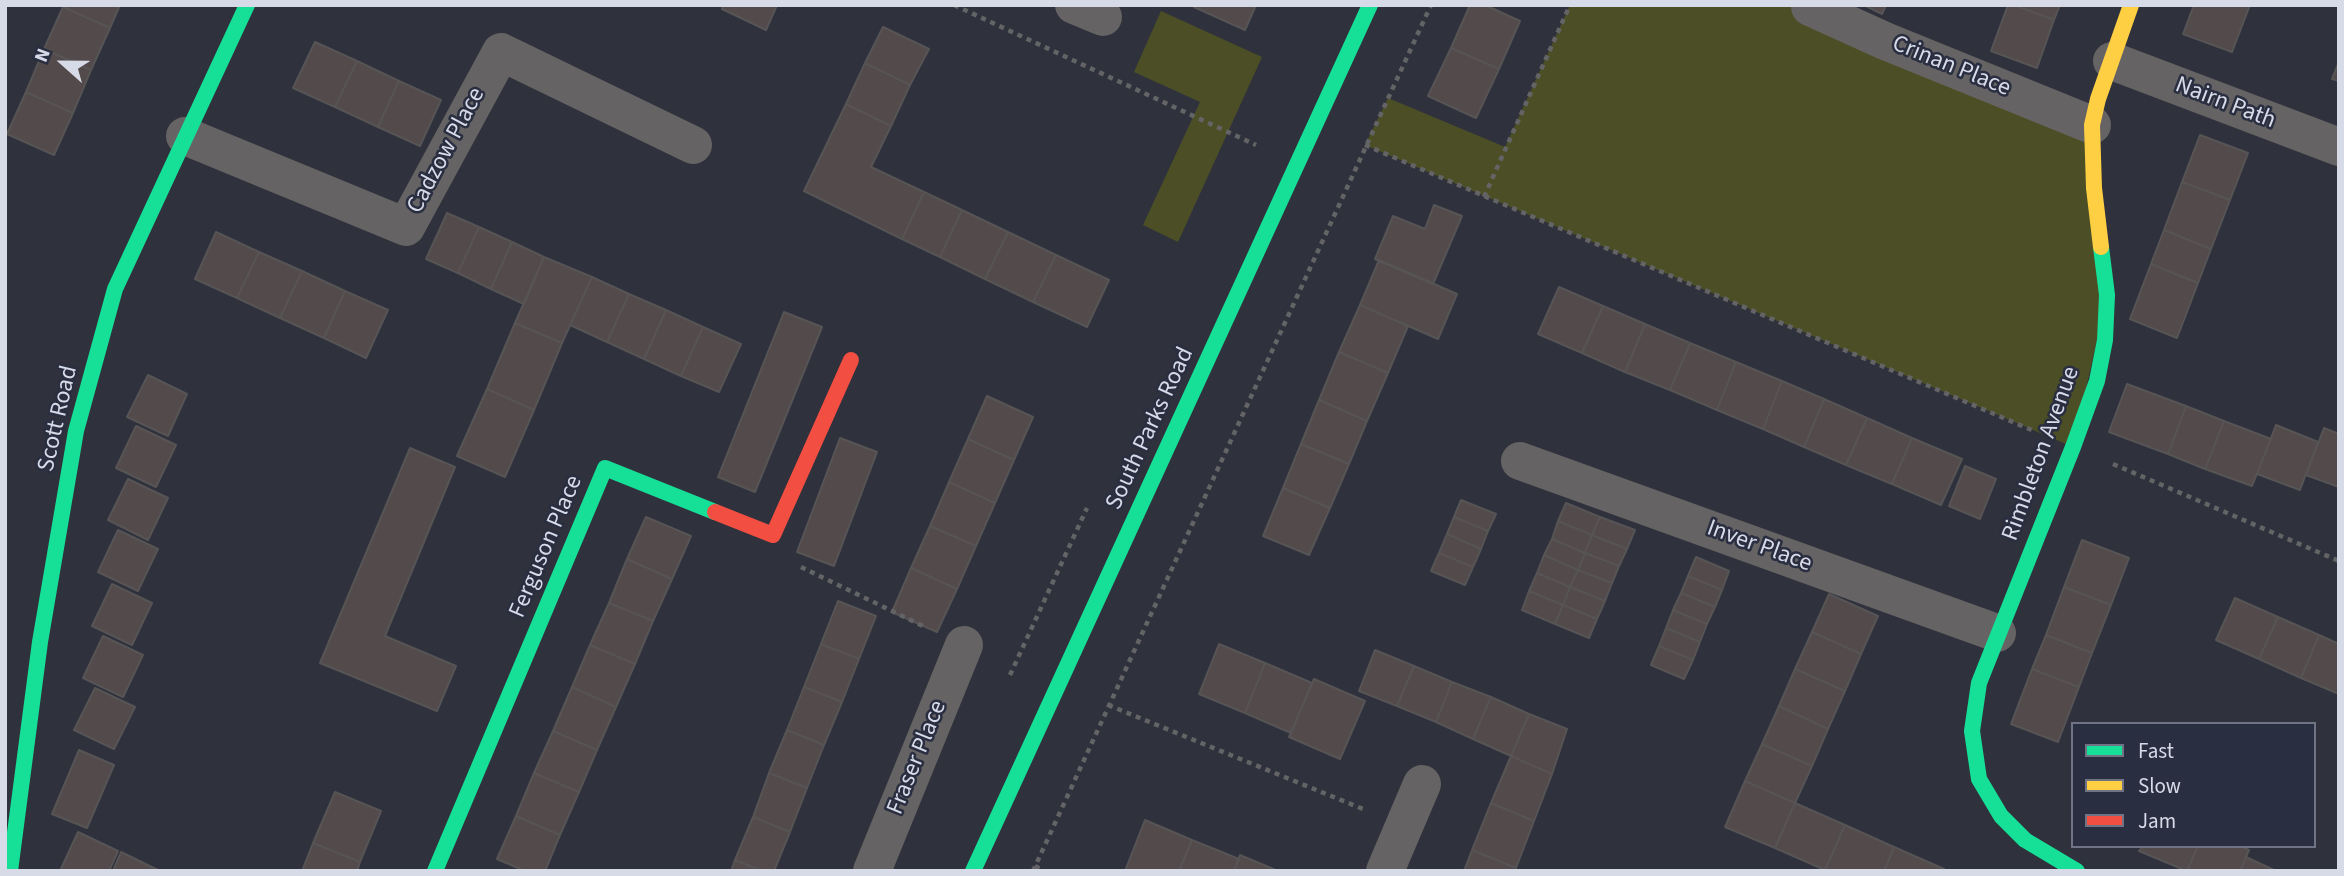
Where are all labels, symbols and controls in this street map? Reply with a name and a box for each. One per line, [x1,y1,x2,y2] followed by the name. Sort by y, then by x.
[28,28,98,98] north arrow
[1888,30,2014,104] street label: Crinan Place
[28,45,58,66] text: N
[2171,72,2279,136] street label: Nairn Path
[402,83,492,219] street label: Cadzow Place
[1101,343,1201,515] street label: South Parks Road
[33,363,85,475] street label: Scott Road
[1997,363,2087,545] street label: Rimbleton Avenue
[504,472,590,622] street label: Ferguson Place
[1703,515,1815,579] street label: Inver Place
[882,697,954,819] street label: Fraser Place
[2071,722,2316,848] legend
[2138,736,2174,766] text: Fast
[2138,771,2181,801] text: Slow
[2138,806,2176,836] text: Jam

